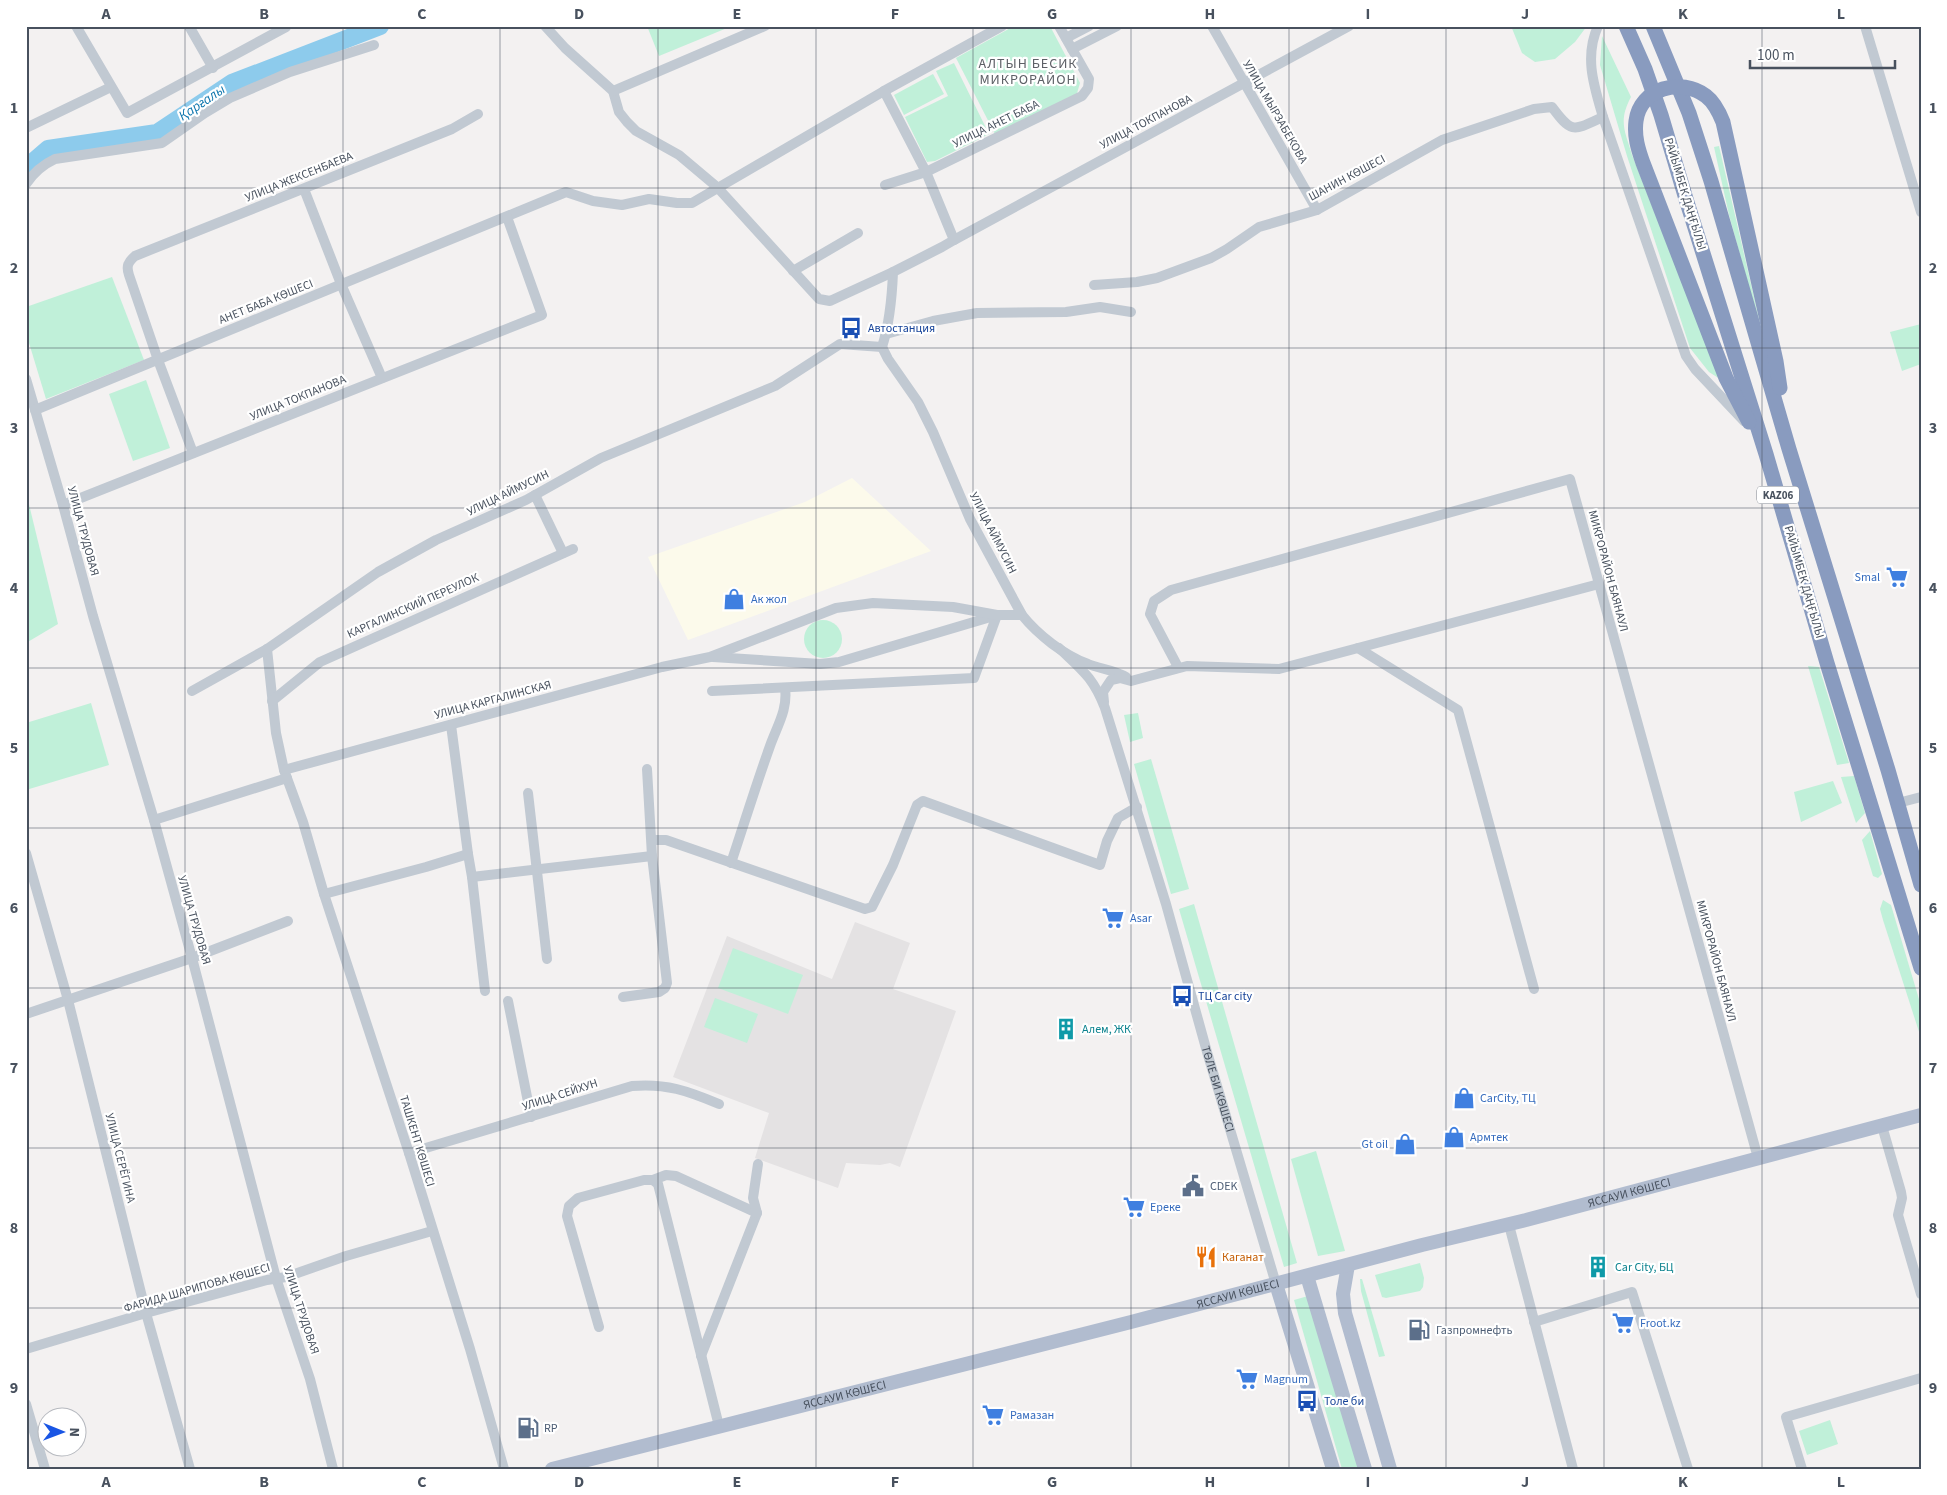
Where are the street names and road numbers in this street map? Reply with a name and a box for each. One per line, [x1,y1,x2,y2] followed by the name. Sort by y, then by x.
[1238,57,1312,167] street label: УЛИЦА МЫРЗАБЕКОВА
[1097,90,1196,153] street label: УЛИЦА ТОКПАНОВА
[950,96,1042,152] street label: УЛИЦА АНЕТ БАБА
[1660,136,1710,252] street label: РАЙЫМБЕК ДАҢҒЫЛЫ
[242,147,356,206] street label: УЛИЦА ЖЕКСЕНБАЕВА
[1306,151,1388,205] street label: ШАНИН КӨШЕСІ
[216,275,316,329] street label: АНЕТ БАБА КӨШЕСІ
[247,371,349,425] street label: УЛИЦА ТОКПАНОВА
[464,466,552,520] street label: УЛИЦА АЙМУСИН
[63,484,103,578] street label: УЛИЦА ТРУДОВАЯ
[1757,486,1799,504] road number: KАZ06
[965,489,1021,577] street label: УЛИЦА АЙМУСИН
[1584,508,1632,634] street label: МИКРОРАЙОН БАЯНАУЛ
[1780,524,1828,640] street label: РАЙЫМБЕК ДАҢҒЫЛЫ
[344,569,482,643] street label: КАРГАЛИНСКИЙ ПЕРЕУЛОК
[433,676,553,724] street label: УЛИЦА КАРГАЛИНСКАЯ
[173,873,215,967] street label: УЛИЦА ТРУДОВАЯ
[1692,898,1740,1024] street label: МИКРОРАЙОН БАЯНАУЛ
[1197,1044,1239,1134] street label: ТӨЛЕ БИ КӨШЕСІ
[520,1075,600,1115] street label: УЛИЦА СЕЙХУН
[395,1093,439,1189] street label: ТАШКЕНТ КӨШЕСІ
[101,1111,139,1205] street label: УЛИЦА СЕРЁГИНА
[1586,1173,1672,1212] street label: ЯССАУИ КӨШЕСІ
[122,1259,272,1317] street label: ФАРИДА ШАРИПОВА КӨШЕСІ
[279,1264,323,1356] street label: УЛИЦА ТРУДОВАЯ
[1195,1275,1281,1313] street label: ЯССАУИ КӨШЕСІ
[801,1376,888,1413] street label: ЯССАУИ КӨШЕСІ

